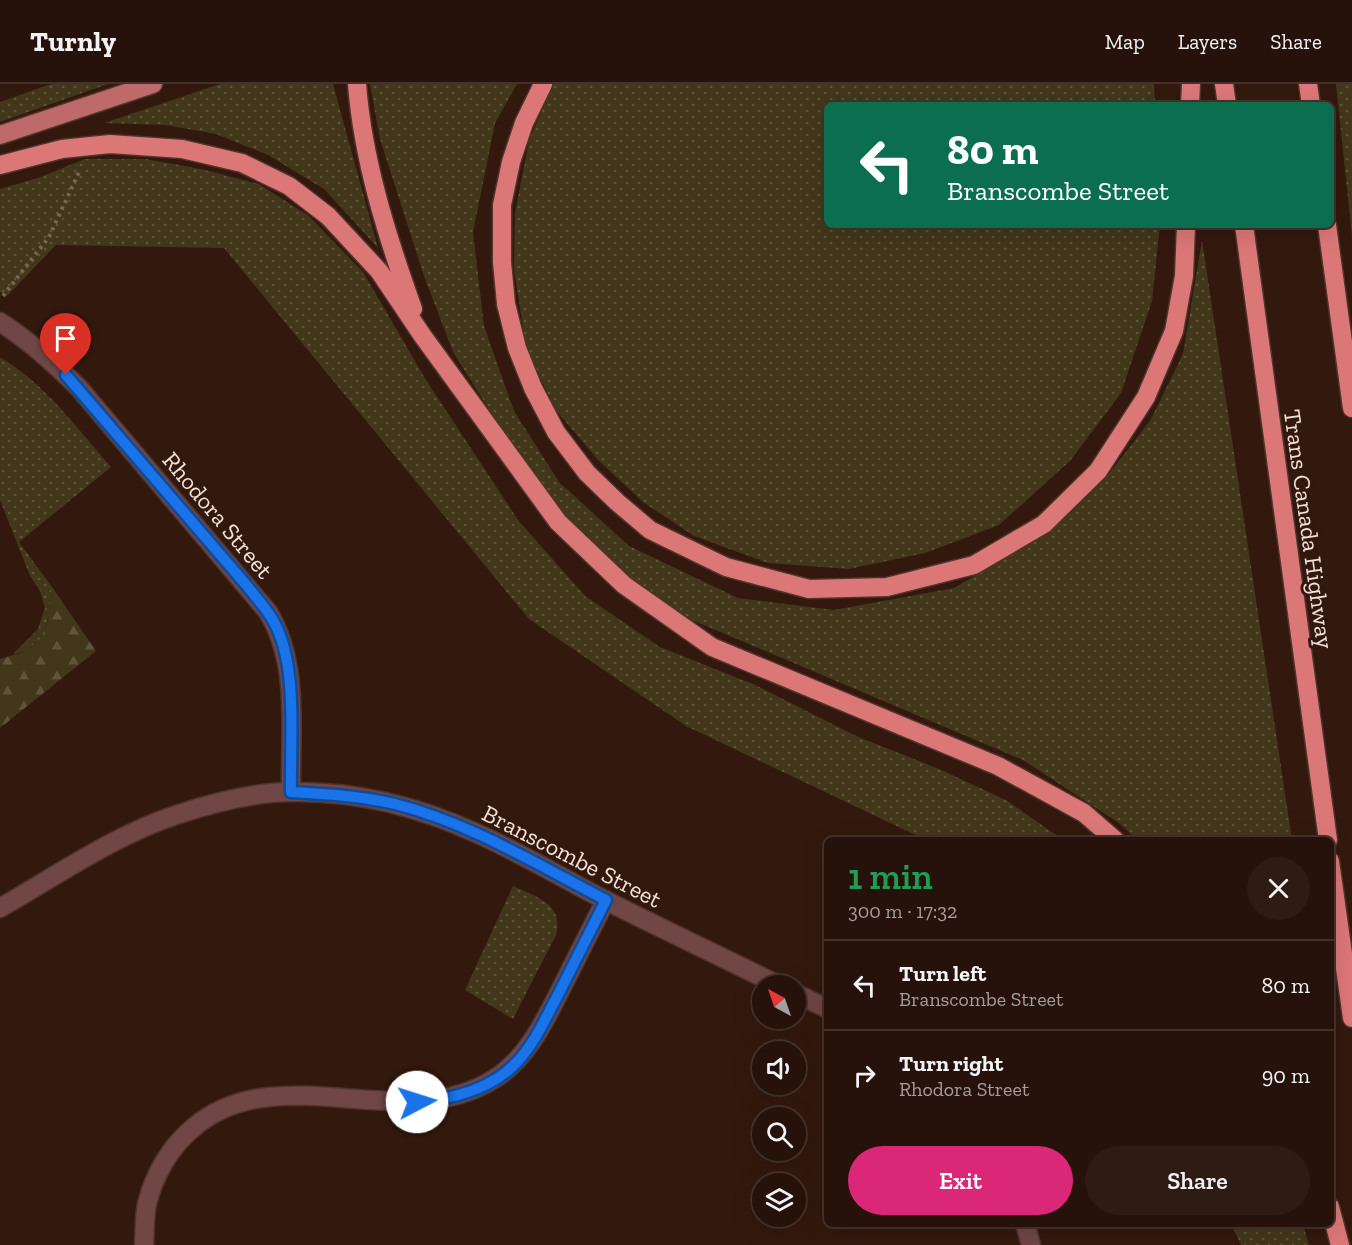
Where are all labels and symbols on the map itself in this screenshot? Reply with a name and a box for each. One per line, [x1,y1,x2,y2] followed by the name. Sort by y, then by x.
[40,313,91,375] pin
[1278,408,1340,651] street label: Trans Canada Highway
[157,446,279,584] street label: Rhodora Street
[478,798,667,914] street label: Branscombe Street
[752,975,806,1029] north arrow
[385,1070,449,1134] position arrow

